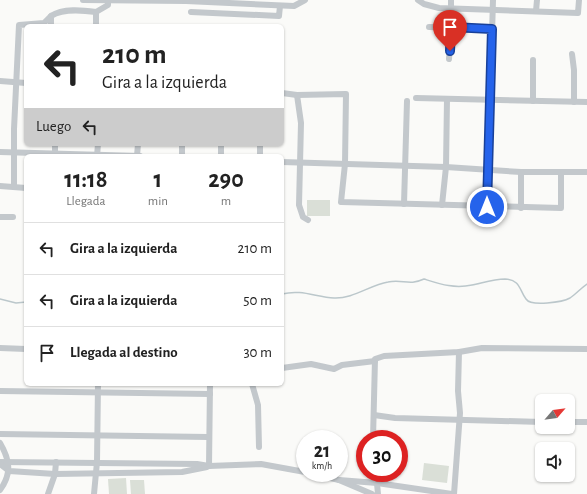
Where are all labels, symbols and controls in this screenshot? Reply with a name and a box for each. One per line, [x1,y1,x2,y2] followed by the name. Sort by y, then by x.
[433,10,467,51] pin
[439,16,461,38] icon: arrive
[36,40,88,92] icon: left
[102,41,167,69] text: 210 m
[102,74,227,92] text: Gira a la izquierda
[79,116,101,138] icon: left
[36,119,71,134] text: Luego
[64,168,108,192] text: 11:18
[154,168,162,192] text: 1
[208,168,244,192] text: 290
[466,186,508,228] position arrow
[66,195,106,208] text: Llegada
[148,195,168,208] text: min
[221,195,231,208] text: m
[36,238,58,260] icon: left
[70,241,177,256] text: Gira a la izquierda
[238,241,272,256] text: 210 m
[36,290,58,312] icon: left
[70,293,177,308] text: Gira a la izquierda
[243,293,272,308] text: 50 m
[36,342,58,364] icon: arrive
[70,345,178,360] text: Llegada al destino
[243,345,272,360] text: 30 m
[535,394,575,434] north arrow
[535,394,575,482] map controls
[356,430,408,482] speed limit sign: 30
[314,441,330,461] text: 21
[535,442,575,482] button: sound
[312,461,332,471] text: km/h

